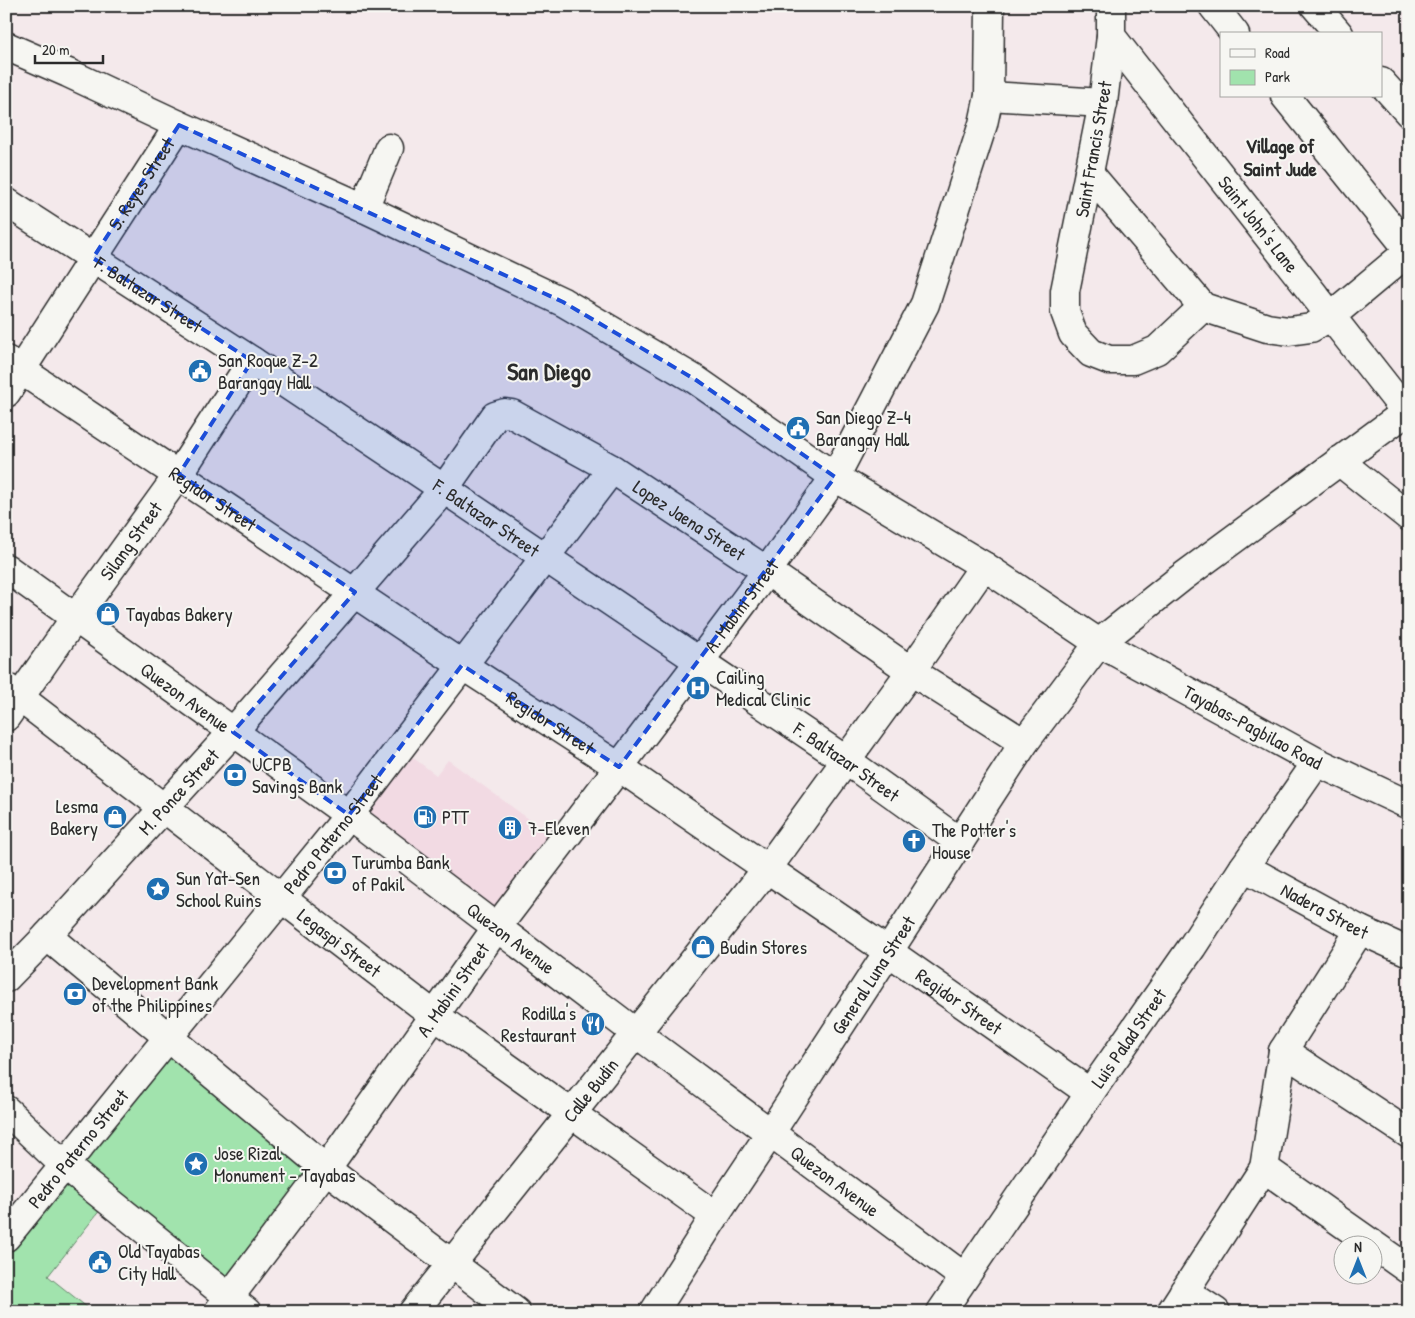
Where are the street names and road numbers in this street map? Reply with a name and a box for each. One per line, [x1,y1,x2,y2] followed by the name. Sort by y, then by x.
[1068,78,1118,219] street label: Saint Francis Street
[102,132,181,235] street label: S. Reyes Street
[1212,170,1305,278] street label: Saint John's Lane
[89,249,208,339] street label: F. Baltazar Street
[164,460,262,537] street label: Regidor Street
[427,472,545,563] street label: F. Baltazar Street
[628,473,751,567] street label: Lopez Jaena Street
[94,496,168,585] street label: Silang Street
[698,554,785,658] street label: A. Mabini Street
[135,656,236,739] street label: Quezon Avenue
[1179,678,1327,776] street label: Tayabas-Pagbilao Road
[501,684,600,761] street label: Regidor Street
[788,715,905,808] street label: F. Baltazar Street
[132,742,225,841] street label: M. Ponce Street
[277,768,389,899] street label: Pedro Paterno Street
[1276,877,1373,945] street label: Nadera Street
[461,896,561,980] street label: Quezon Avenue
[292,902,387,983] street label: Legaspi Street
[825,910,921,1039] street label: General Luna Street
[410,937,495,1042] street label: A. Mabini Street
[911,962,1008,1041] street label: Regidor Street
[1085,983,1173,1093] street label: Luis Palad Street
[557,1053,624,1128] street label: Calle Budin
[22,1083,134,1214] street label: Pedro Paterno Street
[785,1139,885,1223] street label: Quezon Avenue

